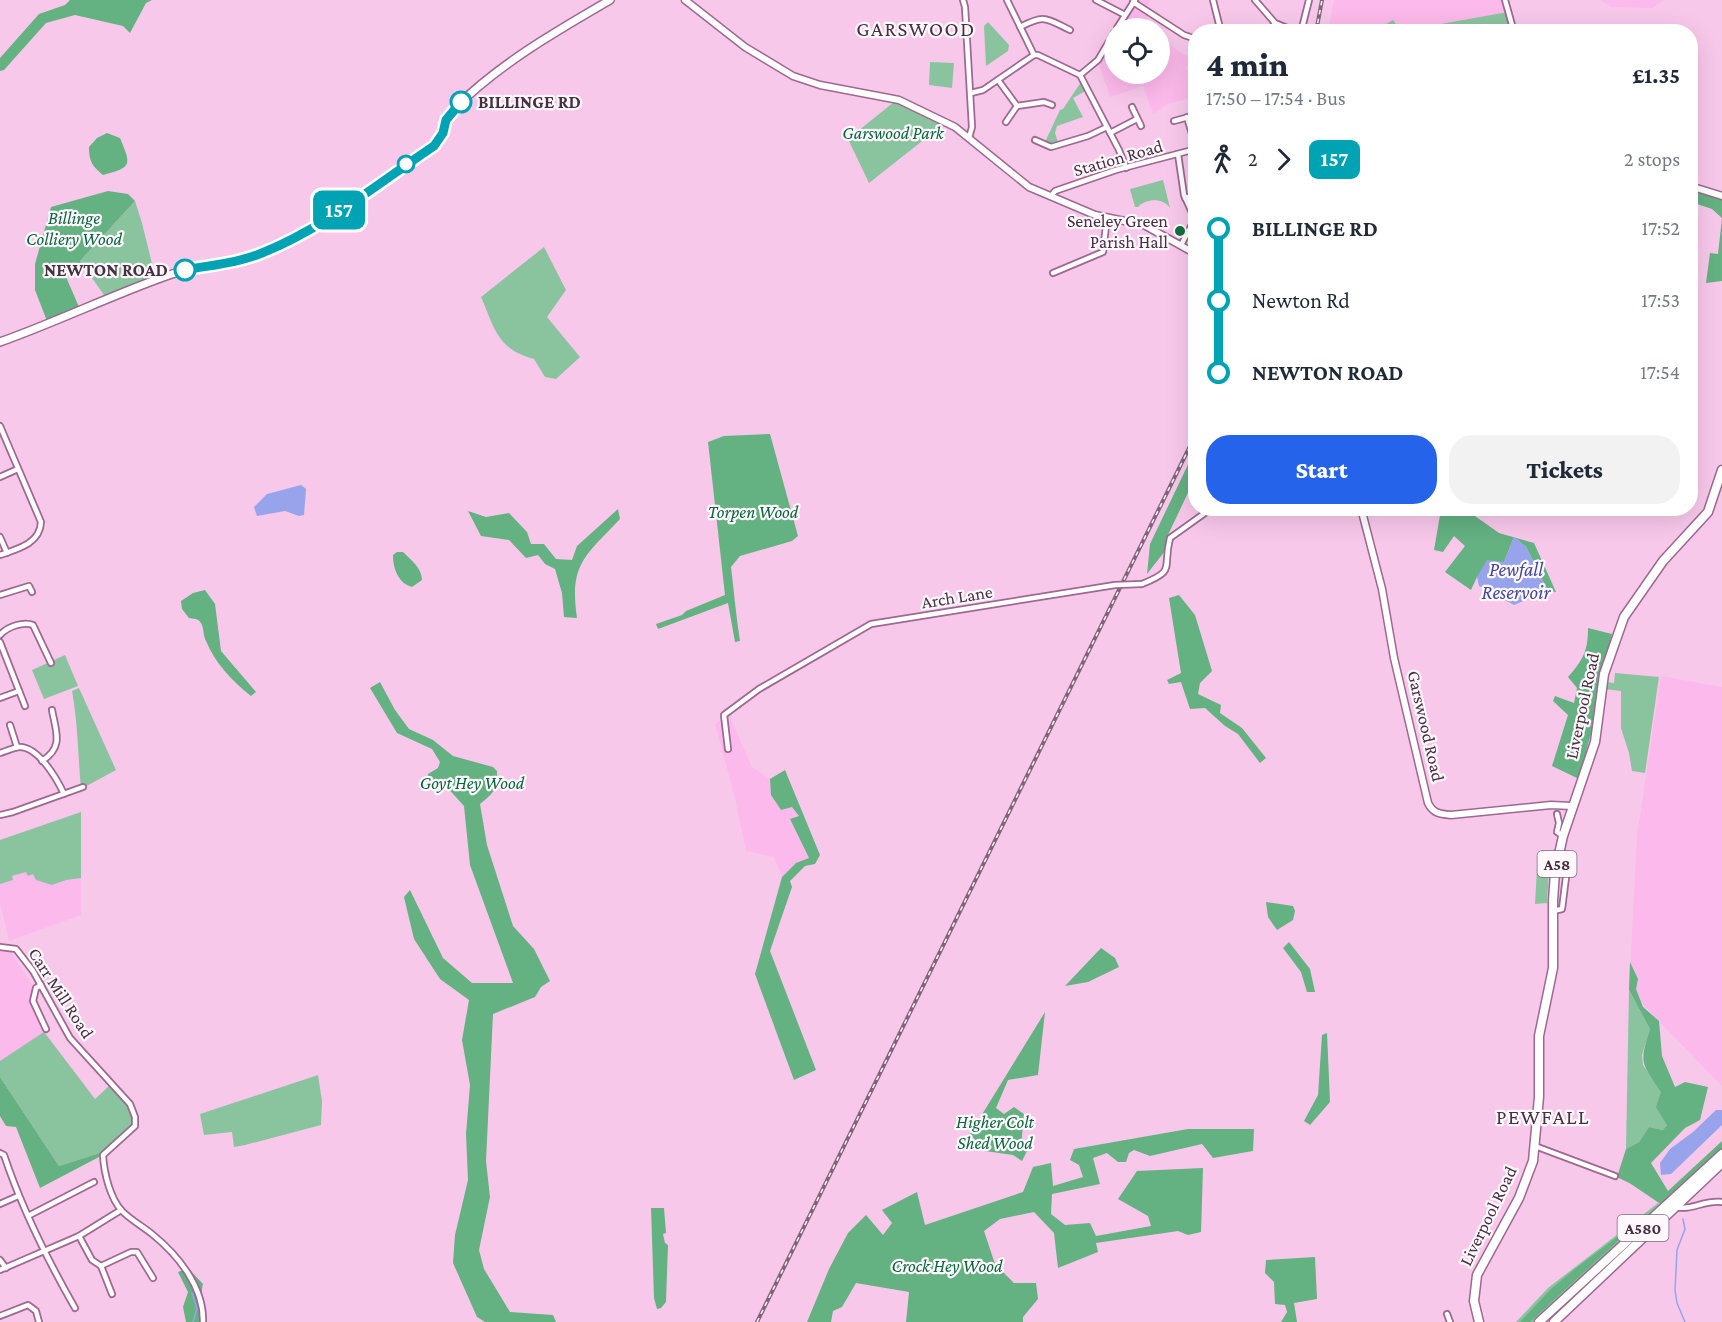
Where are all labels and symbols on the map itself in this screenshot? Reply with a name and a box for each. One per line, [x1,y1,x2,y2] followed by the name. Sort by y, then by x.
[856,17,976,41] district label: GARSWOOD
[450,91,472,113] marker: BILLINGE RD
[478,92,581,112] place label: BILLINGE RD
[842,123,945,143] park label: Garswood Park
[1071,136,1165,180] street label: Station Road
[397,155,415,173] unlabelled marker
[304,190,374,230] line badge: 157
[26,208,122,249] park label: Billinge Colliery Wood
[1067,211,1168,252] place label: Seneley Green Parish Hall
[1173,224,1187,238] marker: Seneley Green Parish Hall
[174,259,196,281] marker: NEWTON ROAD
[44,260,168,280] place label: NEWTON ROAD
[708,502,799,522] park label: Torpen Wood
[1482,558,1551,603] water label: Pewfall Reservoir
[920,582,994,612] street label: Arch Lane
[1561,651,1603,761] street label: Liverpool Road
[1404,669,1449,784] street label: Garswood Road
[420,773,525,793] park label: Goyt Hey Wood
[1538,851,1576,877] road number: A58
[24,944,98,1042] street label: Carr Mill Road
[1496,1105,1590,1129] district label: PEWFALL
[956,1112,1035,1153] park label: Higher Colt Shed Wood
[1455,1163,1521,1269] street label: Liverpool Road
[1618,1215,1668,1241] road number: A580
[892,1256,1003,1276] park label: Crock Hey Wood

